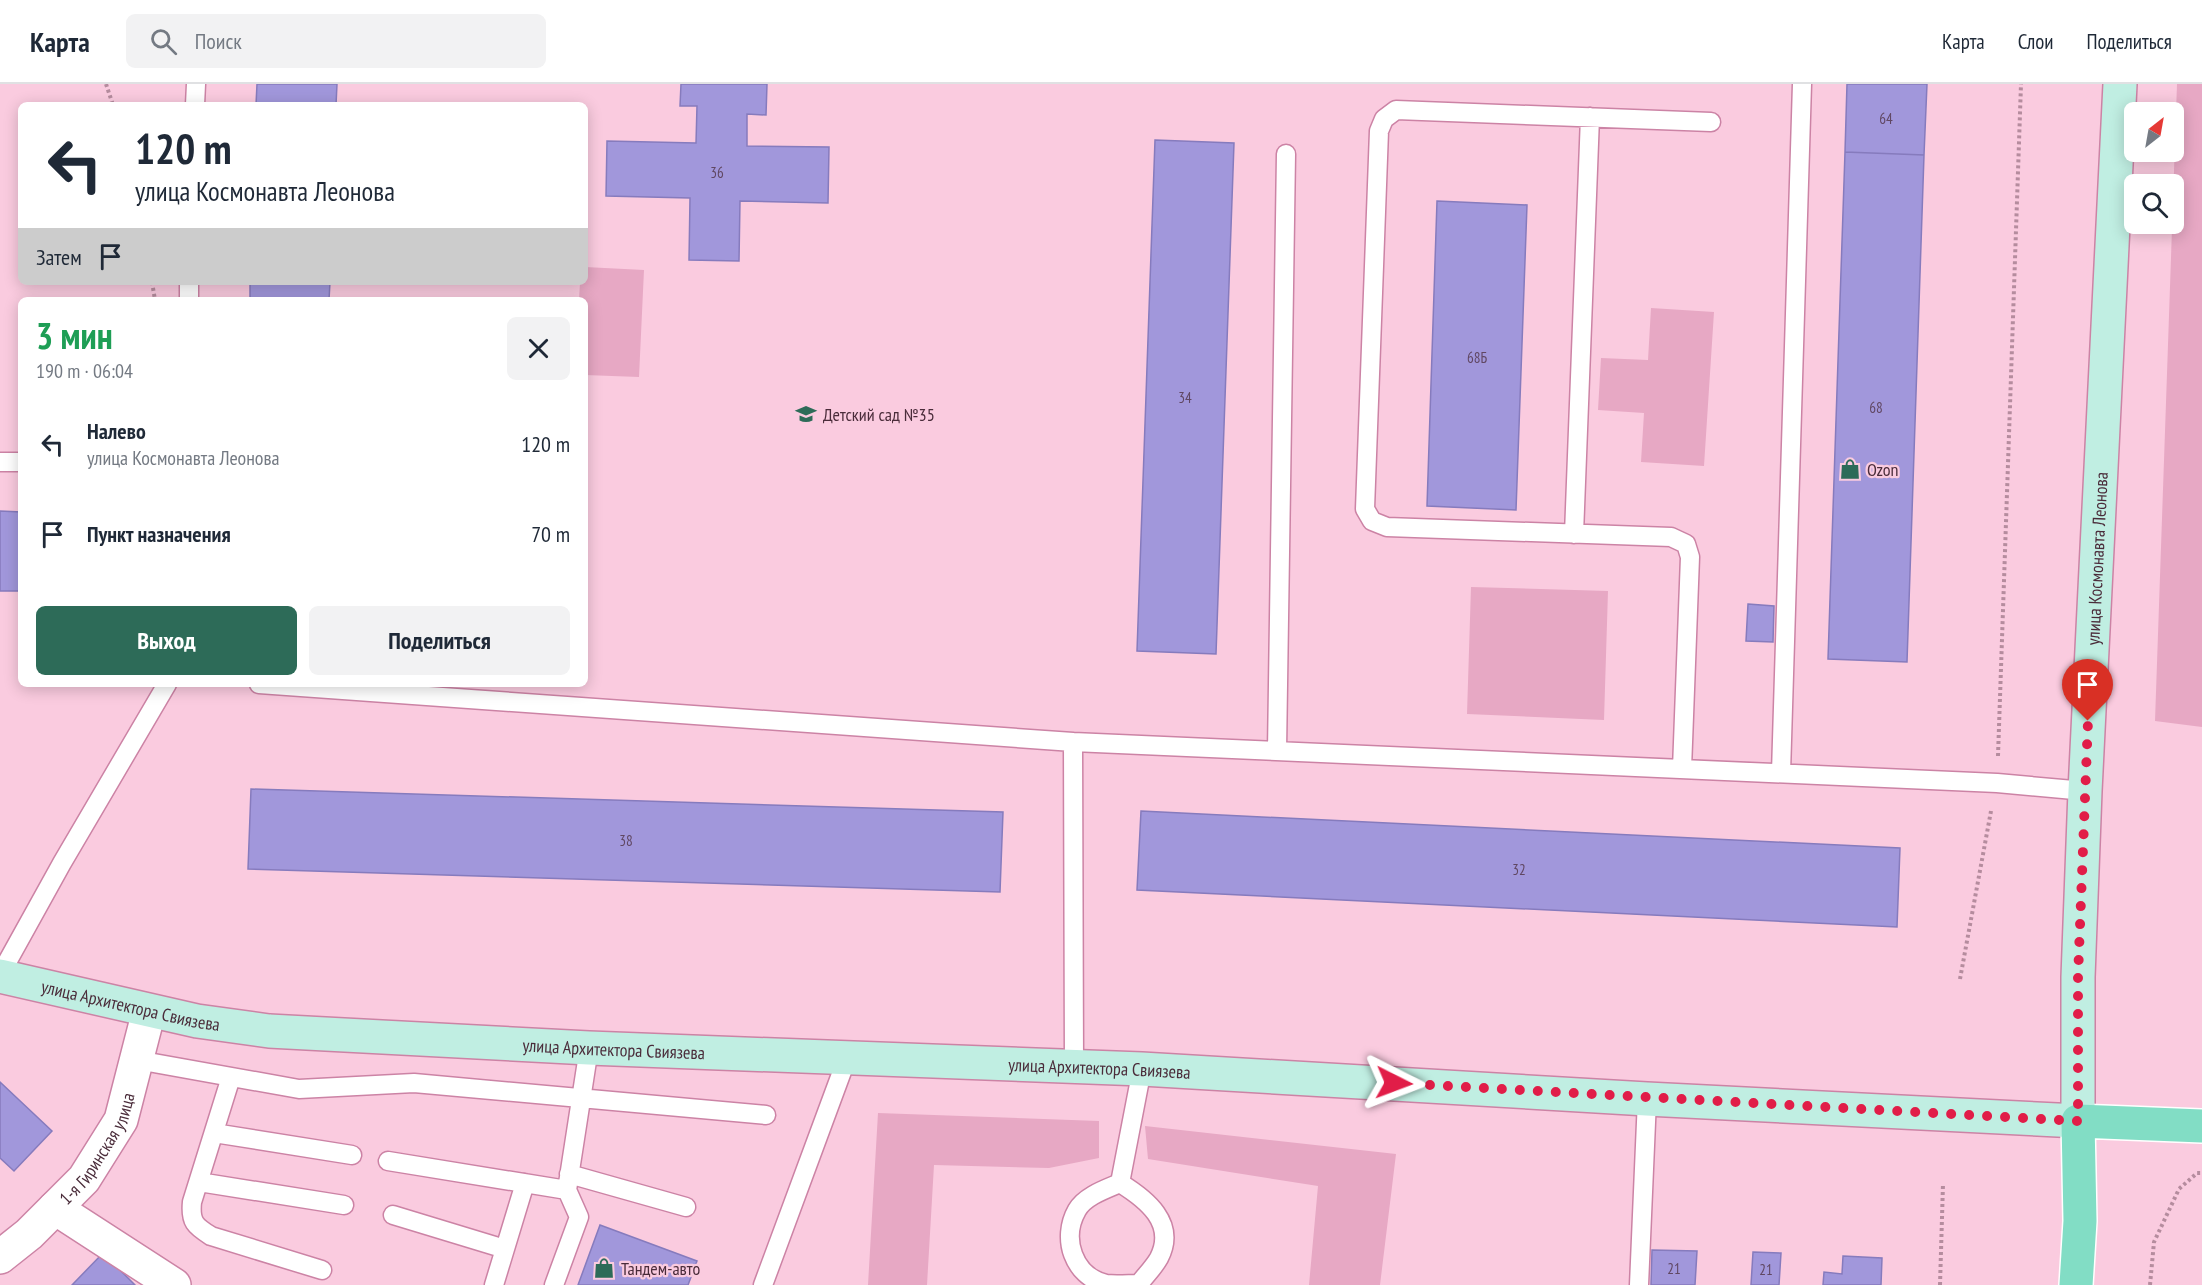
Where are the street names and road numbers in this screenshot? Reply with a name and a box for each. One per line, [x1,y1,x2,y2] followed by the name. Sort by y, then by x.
[2081,471,2112,646] street label: улица Космонавта Леонова
[39,974,222,1036] street label: улица Архитектора Свиязева
[522,1033,705,1064] street label: улица Архитектора Свиязева
[1008,1052,1191,1083] street label: улица Архитектора Свиязева
[54,1090,139,1209] street label: 1-я Гиринская улица

